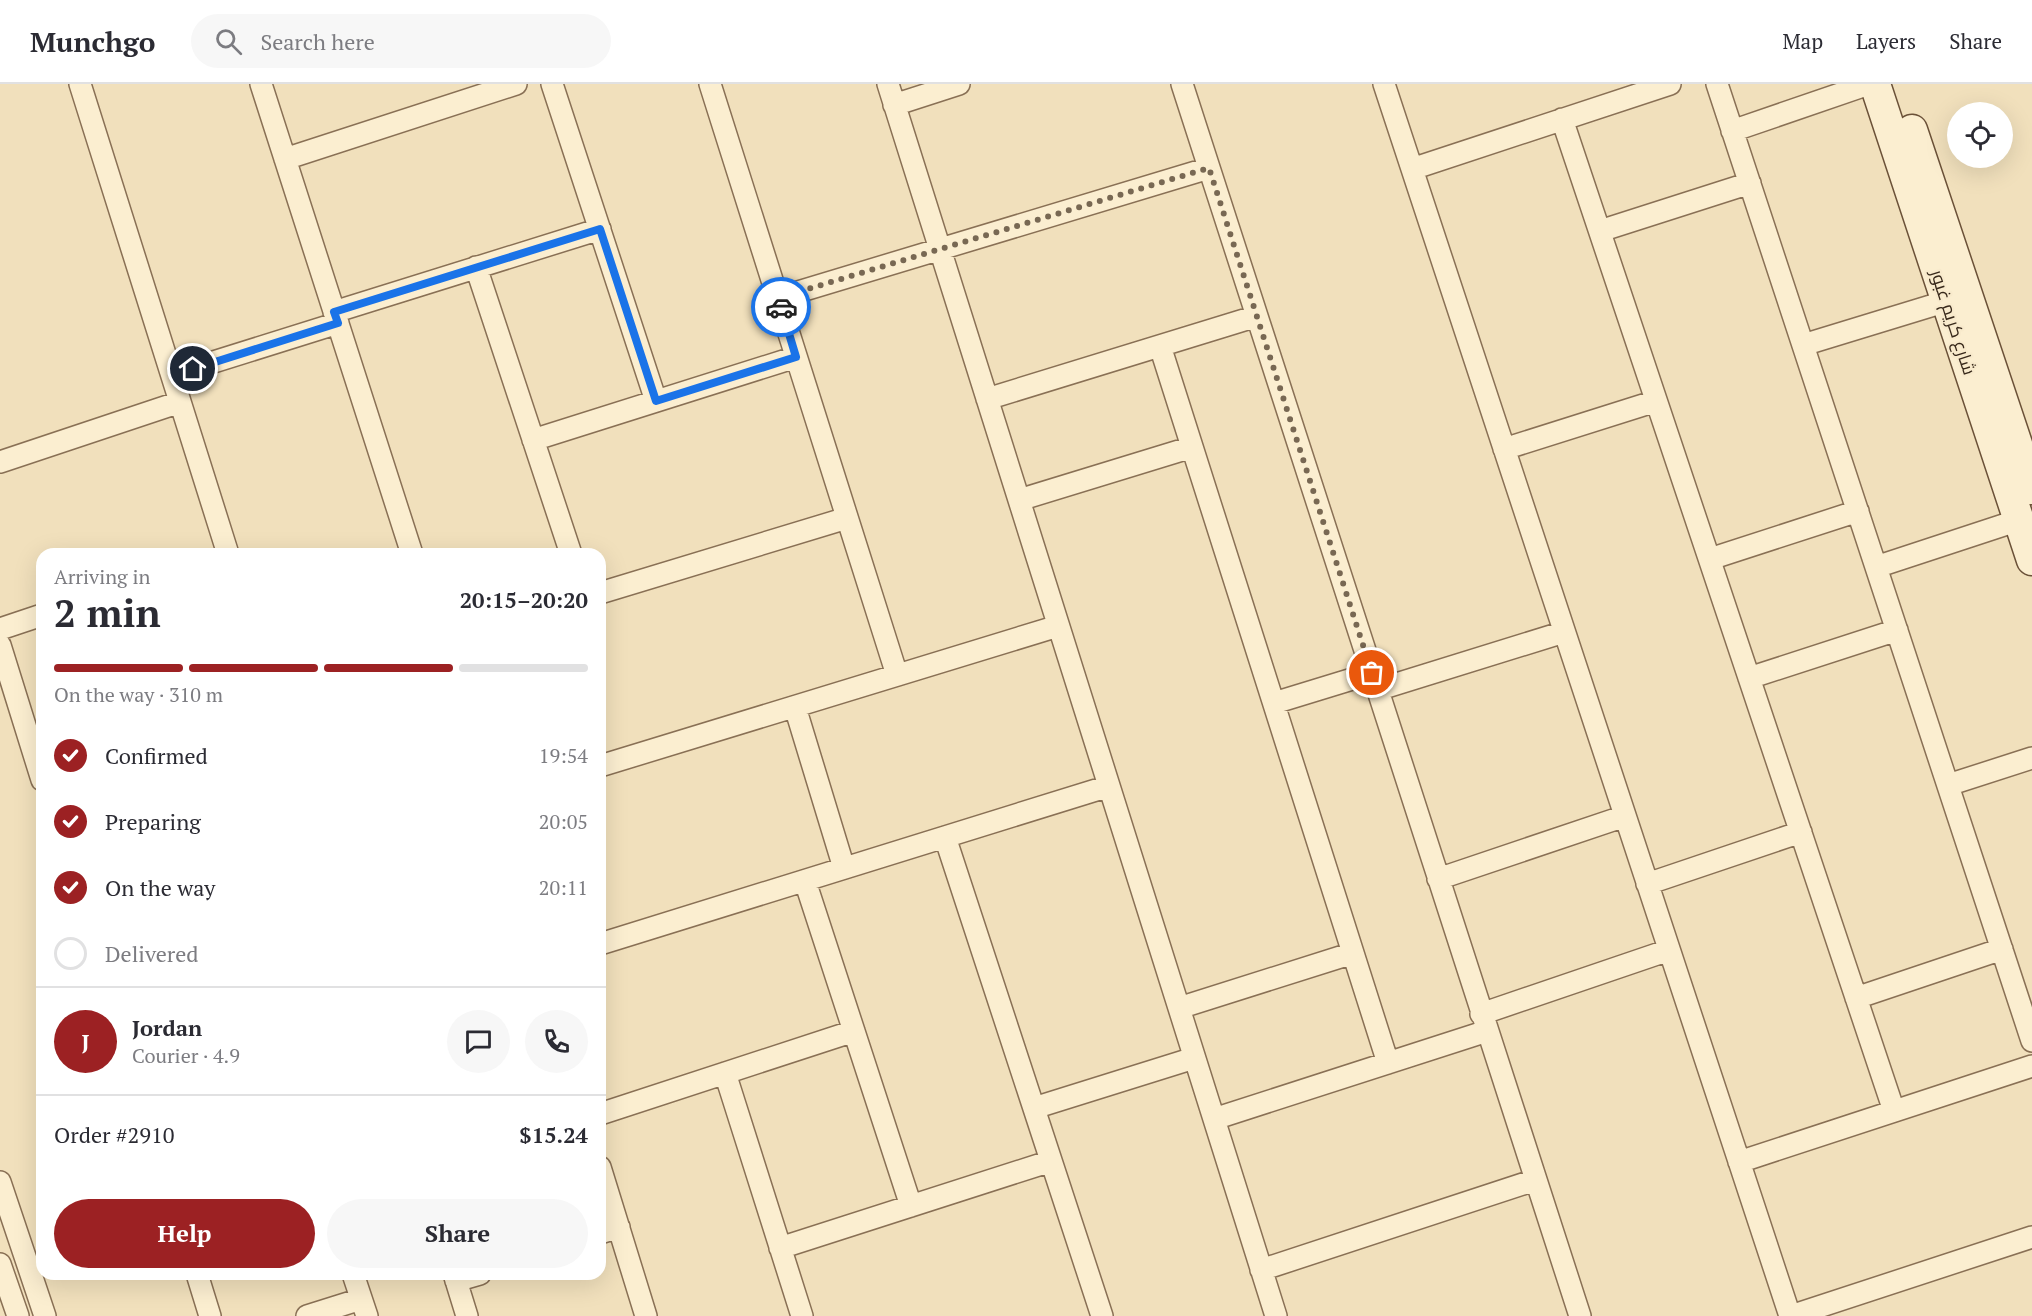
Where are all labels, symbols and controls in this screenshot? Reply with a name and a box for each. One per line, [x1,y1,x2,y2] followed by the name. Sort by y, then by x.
[191,14,611,68] search box
[30,23,155,60] text: Munchgo
[212,25,245,58] icon: search
[260,27,375,56] text: Search here
[1782,27,1823,55] text: Map
[1856,27,1916,55] text: Layers
[1949,27,2002,55] text: Share
[1947,102,2013,168] map controls
[1947,102,2013,168] button: locate
[1924,265,1982,378] street label: شارع كريم غبور
[751,277,811,337] courier
[765,291,798,324] icon: car
[167,343,218,394] pin
[176,352,209,385] icon: home
[54,563,150,590] text: Arriving in
[460,585,588,614] text: 20:15–20:20
[54,586,161,638] text: 2 min
[1346,647,1397,698] pin
[1355,656,1388,689] icon: bag
[54,681,223,708] text: On the way · 310 m
[54,739,87,772] icon: check
[105,741,208,770] text: Confirmed
[539,742,588,769] text: 19:54
[54,805,87,838] icon: check
[105,807,201,836] text: Preparing
[539,808,588,835] text: 20:05
[54,871,87,904] icon: check
[105,873,215,902] text: On the way
[539,874,588,901] text: 20:11
[105,939,198,968] text: Delivered
[447,1010,510,1073] button: chat
[525,1010,588,1073] button: phone
[132,1013,202,1042] text: Jordan
[81,1027,90,1056] text: J
[132,1042,240,1069] text: Courier · 4.9
[54,1120,174,1149] text: Order #2910
[519,1120,588,1149] text: $15.24
[54,1199,315,1268] button: Help
[327,1199,588,1268] button: Share

